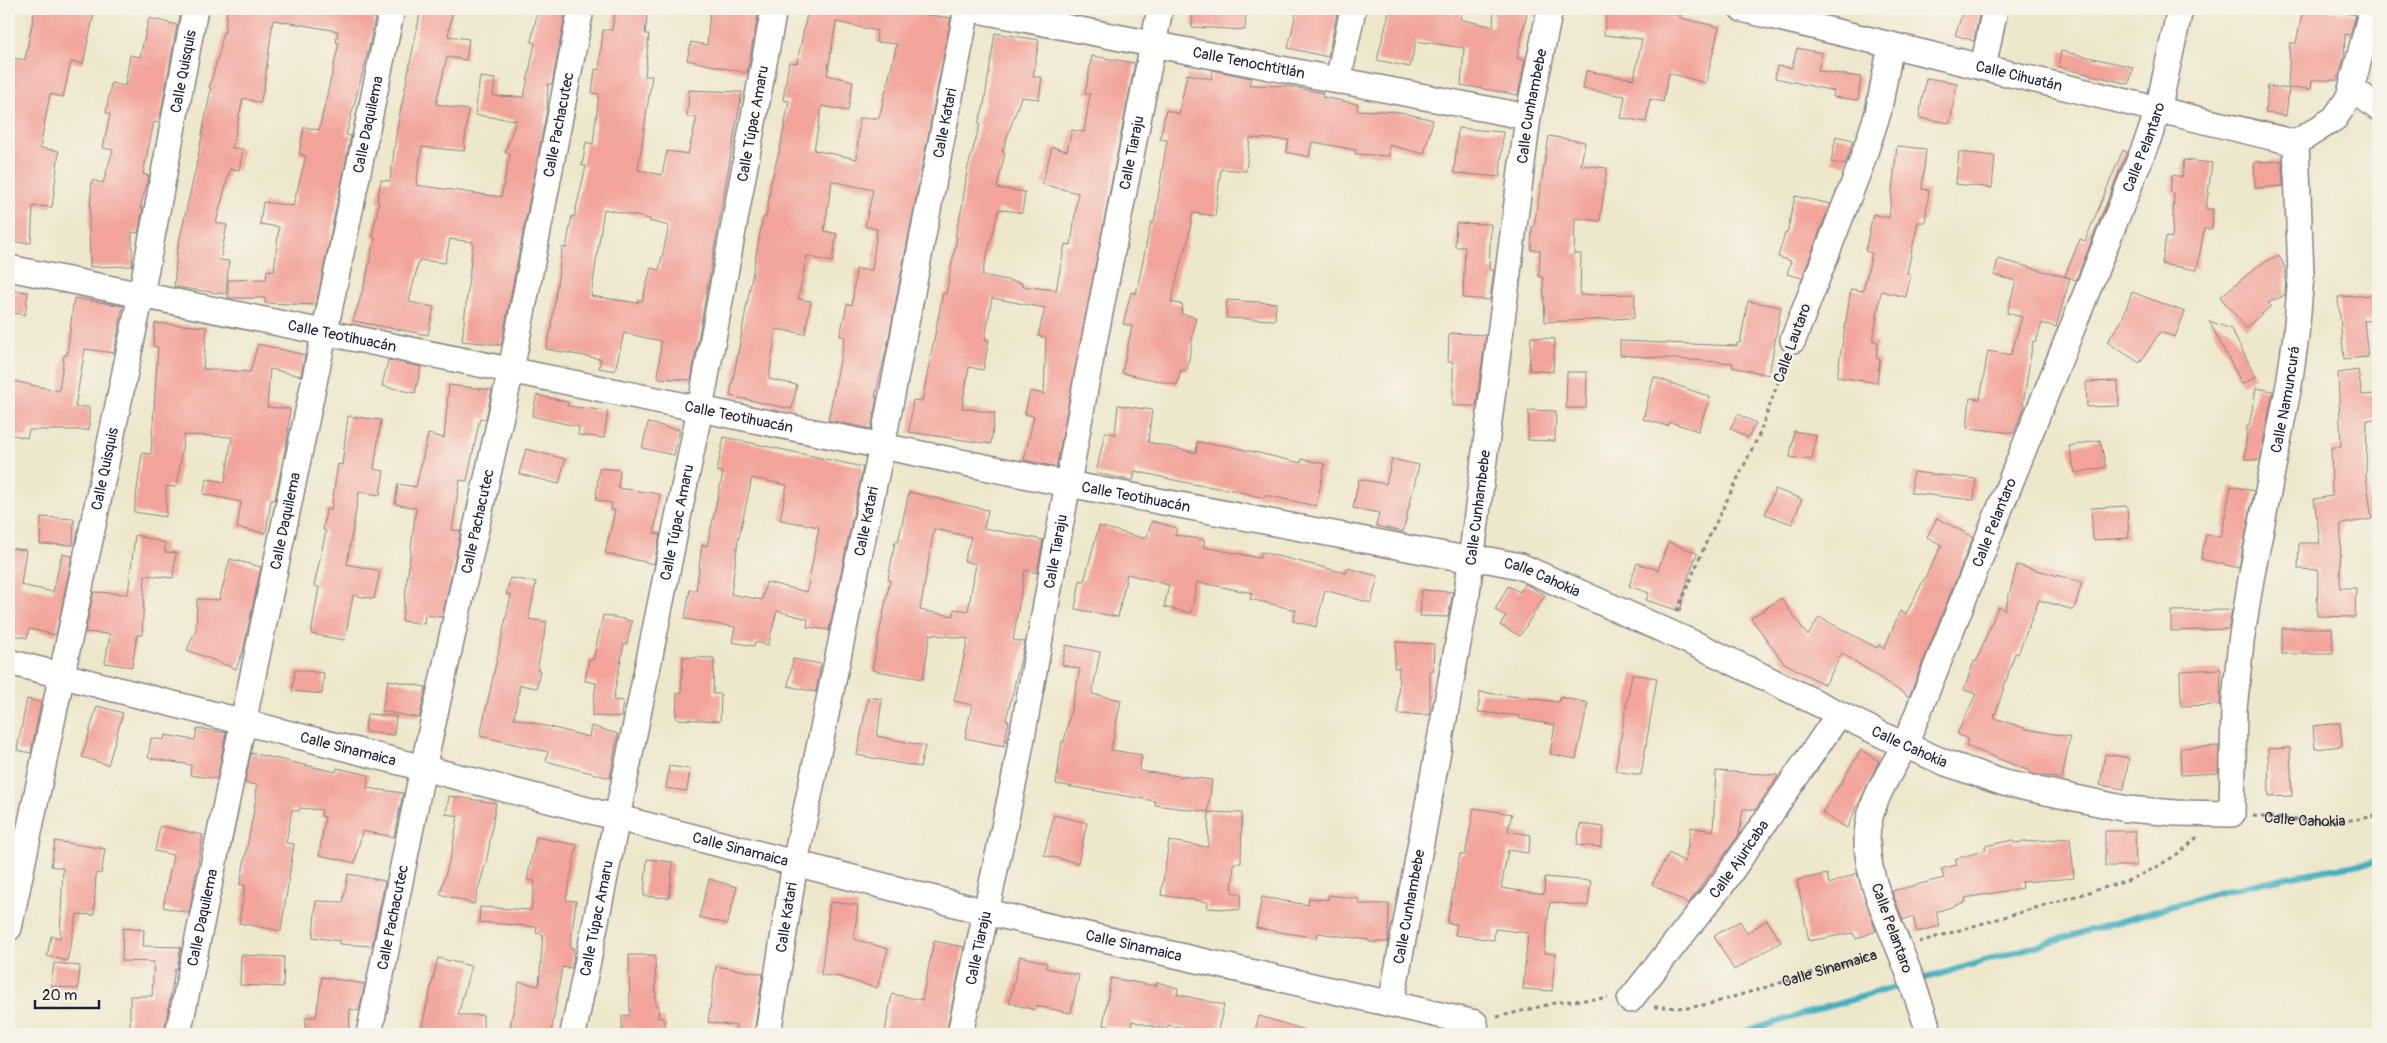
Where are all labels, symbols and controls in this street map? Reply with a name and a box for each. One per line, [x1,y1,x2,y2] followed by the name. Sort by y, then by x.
[167,28,201,115] street label: Calle Quisquis
[1191,43,1307,83] street label: Calle Tenochtitlán
[1513,47,1552,165] street label: Calle Cunhambebe
[1974,57,2064,96] street label: Calle Cihuatán
[733,64,773,183] street label: Calle Túpac Amaru
[540,70,579,179] street label: Calle Pachacutec
[349,74,388,175] street label: Calle Daquilema
[929,86,961,160] street label: Calle Katari
[2119,101,2169,195] street label: Calle Pelantaro
[1115,114,1149,191] street label: Calle Tiaraju
[1769,301,1816,385] street label: Calle Lautaro
[286,316,398,357] street label: Calle Teotihuacán
[2267,345,2304,455] street label: Calle Namuncurá
[683,397,795,438] street label: Calle Teotihuacán
[87,426,123,512] street label: Calle Quisquis
[1462,448,1495,567] street label: Calle Cunhambebe
[656,463,698,582] street label: Calle Túpac Amaru
[457,467,499,576] street label: Calle Pachacutec
[266,471,305,571] street label: Calle Daquilema
[1968,475,2021,570] street label: Calle Pelantaro
[1080,478,1192,517] street label: Calle Teotihuacán
[850,485,883,558] street label: Calle Katari
[1040,513,1072,590] street label: Calle Tiaraju
[1502,554,1583,602] street label: Calle Cahokia
[1868,722,1950,772] street label: Calle Cahokia
[298,728,398,771] street label: Calle Sinamaica
[2263,808,2346,831] street label: Calle Cahokia
[1705,817,1773,903] street label: Calle Ajuricaba
[690,828,790,871] street label: Calle Sinamaica
[1390,847,1430,966] street label: Calle Cunhambebe
[576,859,618,978] street label: Calle Túpac Amaru
[373,863,413,972] street label: Calle Pachacutec
[183,867,222,968] street label: Calle Daquilema
[772,881,802,954] street label: Calle Katari
[1866,881,1917,976] street label: Calle Pelantaro
[962,909,996,987] street label: Calle Tiaraju
[1084,926,1184,966] street label: Calle Sinamaica
[1780,945,1879,992] street label: Calle Sinamaica
[35,978,99,1010] scale bar
[42,986,77,1005] text: 20 m

